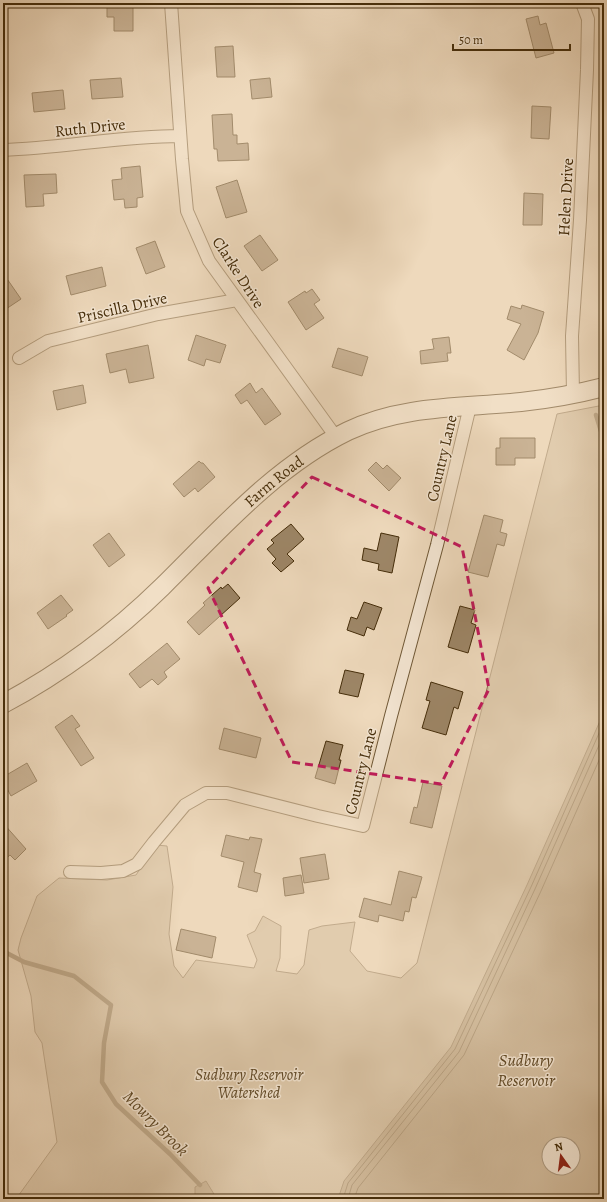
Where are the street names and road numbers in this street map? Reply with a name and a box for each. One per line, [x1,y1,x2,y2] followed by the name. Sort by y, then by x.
[54,113,126,143] street label: Ruth Drive
[553,158,579,236] street label: Helen Drive
[207,232,270,313] street label: Clarke Drive
[75,287,169,329] street label: Priscilla Drive
[421,413,463,504] street label: Country Lane
[240,450,308,513] street label: Farm Road
[340,726,382,817] street label: Country Lane

